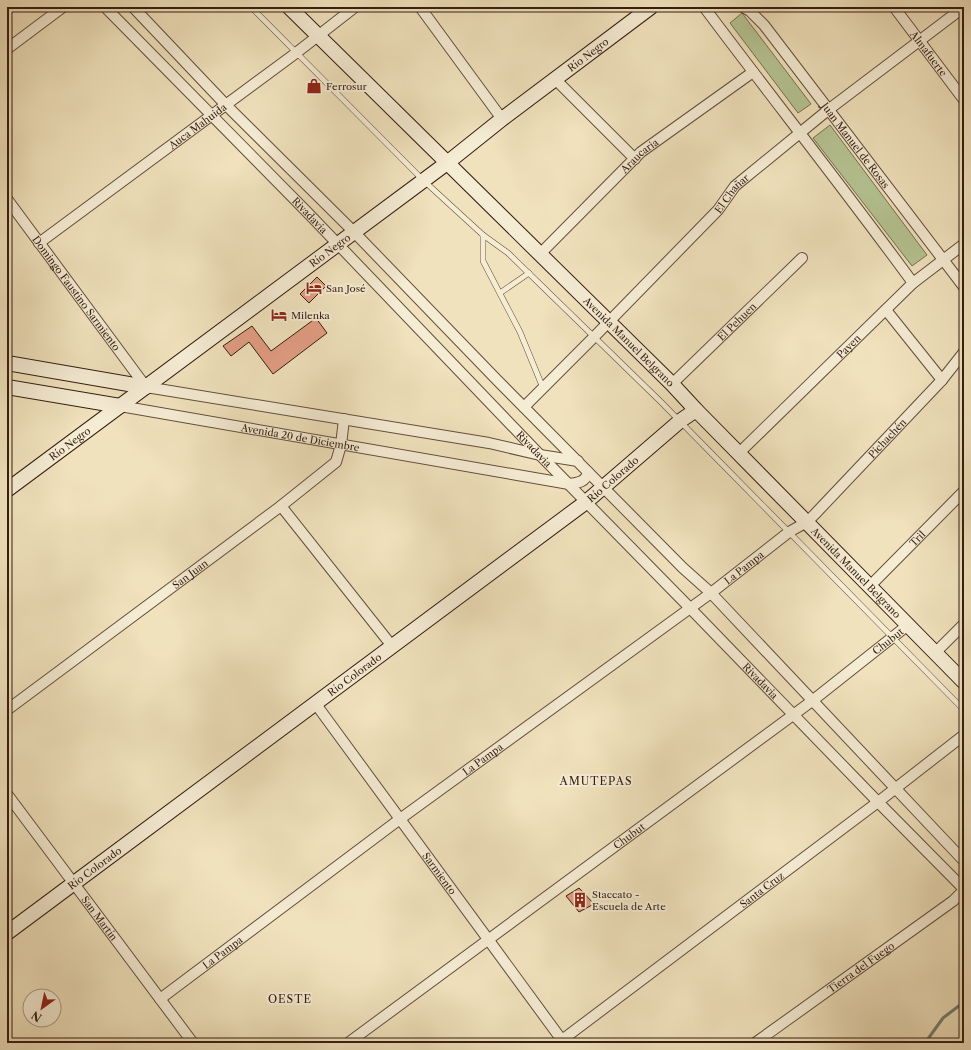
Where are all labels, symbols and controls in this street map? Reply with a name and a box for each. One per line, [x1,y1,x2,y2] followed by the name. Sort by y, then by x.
[907,27,950,79] street label: Almafuerte
[565,35,611,75] street label: Río Negro
[305,77,323,95] shop icon: Ferrosur
[326,80,368,93] place label: Ferrosur
[817,98,892,191] street label: Juan Manuel de Rosas
[165,100,230,153] street label: Auca Mahuida
[617,135,662,177] street label: Araucaria
[712,171,752,216] street label: El Chañar
[289,195,331,237] street label: Rivadavia
[307,231,353,270] street label: Río Negro
[29,233,123,353] street label: Domingo Faustino Sarmiento
[305,279,323,297] hotel icon: San José
[326,282,366,295] place label: San José
[580,294,677,390] street label: Avenida Manuel Belgrano
[715,300,760,343] street label: El Pehuen
[270,306,288,324] hotel icon: Milenka
[291,309,331,322] place label: Milenka
[834,331,864,361] street label: Payen
[865,415,910,461] street label: Pichachén
[239,421,361,455] street label: Avenida 20 de Diciembre
[47,424,93,464] street label: Río Negro
[513,428,555,471] street label: Rivadavia
[585,454,641,505] street label: Río Colorado
[807,524,903,621] street label: Avenida Manuel Belgrano
[907,528,928,549] street label: Tril
[722,548,767,587] street label: La Pampa
[170,556,211,592] street label: San Juan
[870,625,907,658] street label: Chubut
[325,651,384,699] street label: Río Colorado
[740,660,781,702] street label: Rivadavia
[460,740,506,778] street label: La Pampa
[559,774,632,788] district label: AMUTEPAS
[611,820,648,852] street label: Chubut
[65,844,124,893] street label: Río Colorado
[419,850,459,897] street label: Sarmiento
[737,869,787,911] street label: Santa Cruz
[592,888,666,913] place label: Staccato - Escuela de Arte
[571,891,589,909] building icon: Staccato - Escuela de Arte
[78,894,121,944] street label: San Martín
[200,933,246,972] street label: La Pampa
[825,939,897,996] street label: Tierra del Fuego
[22,988,62,1028] north arrow
[268,992,312,1006] district label: OESTE
[28,1008,44,1025] text: N

